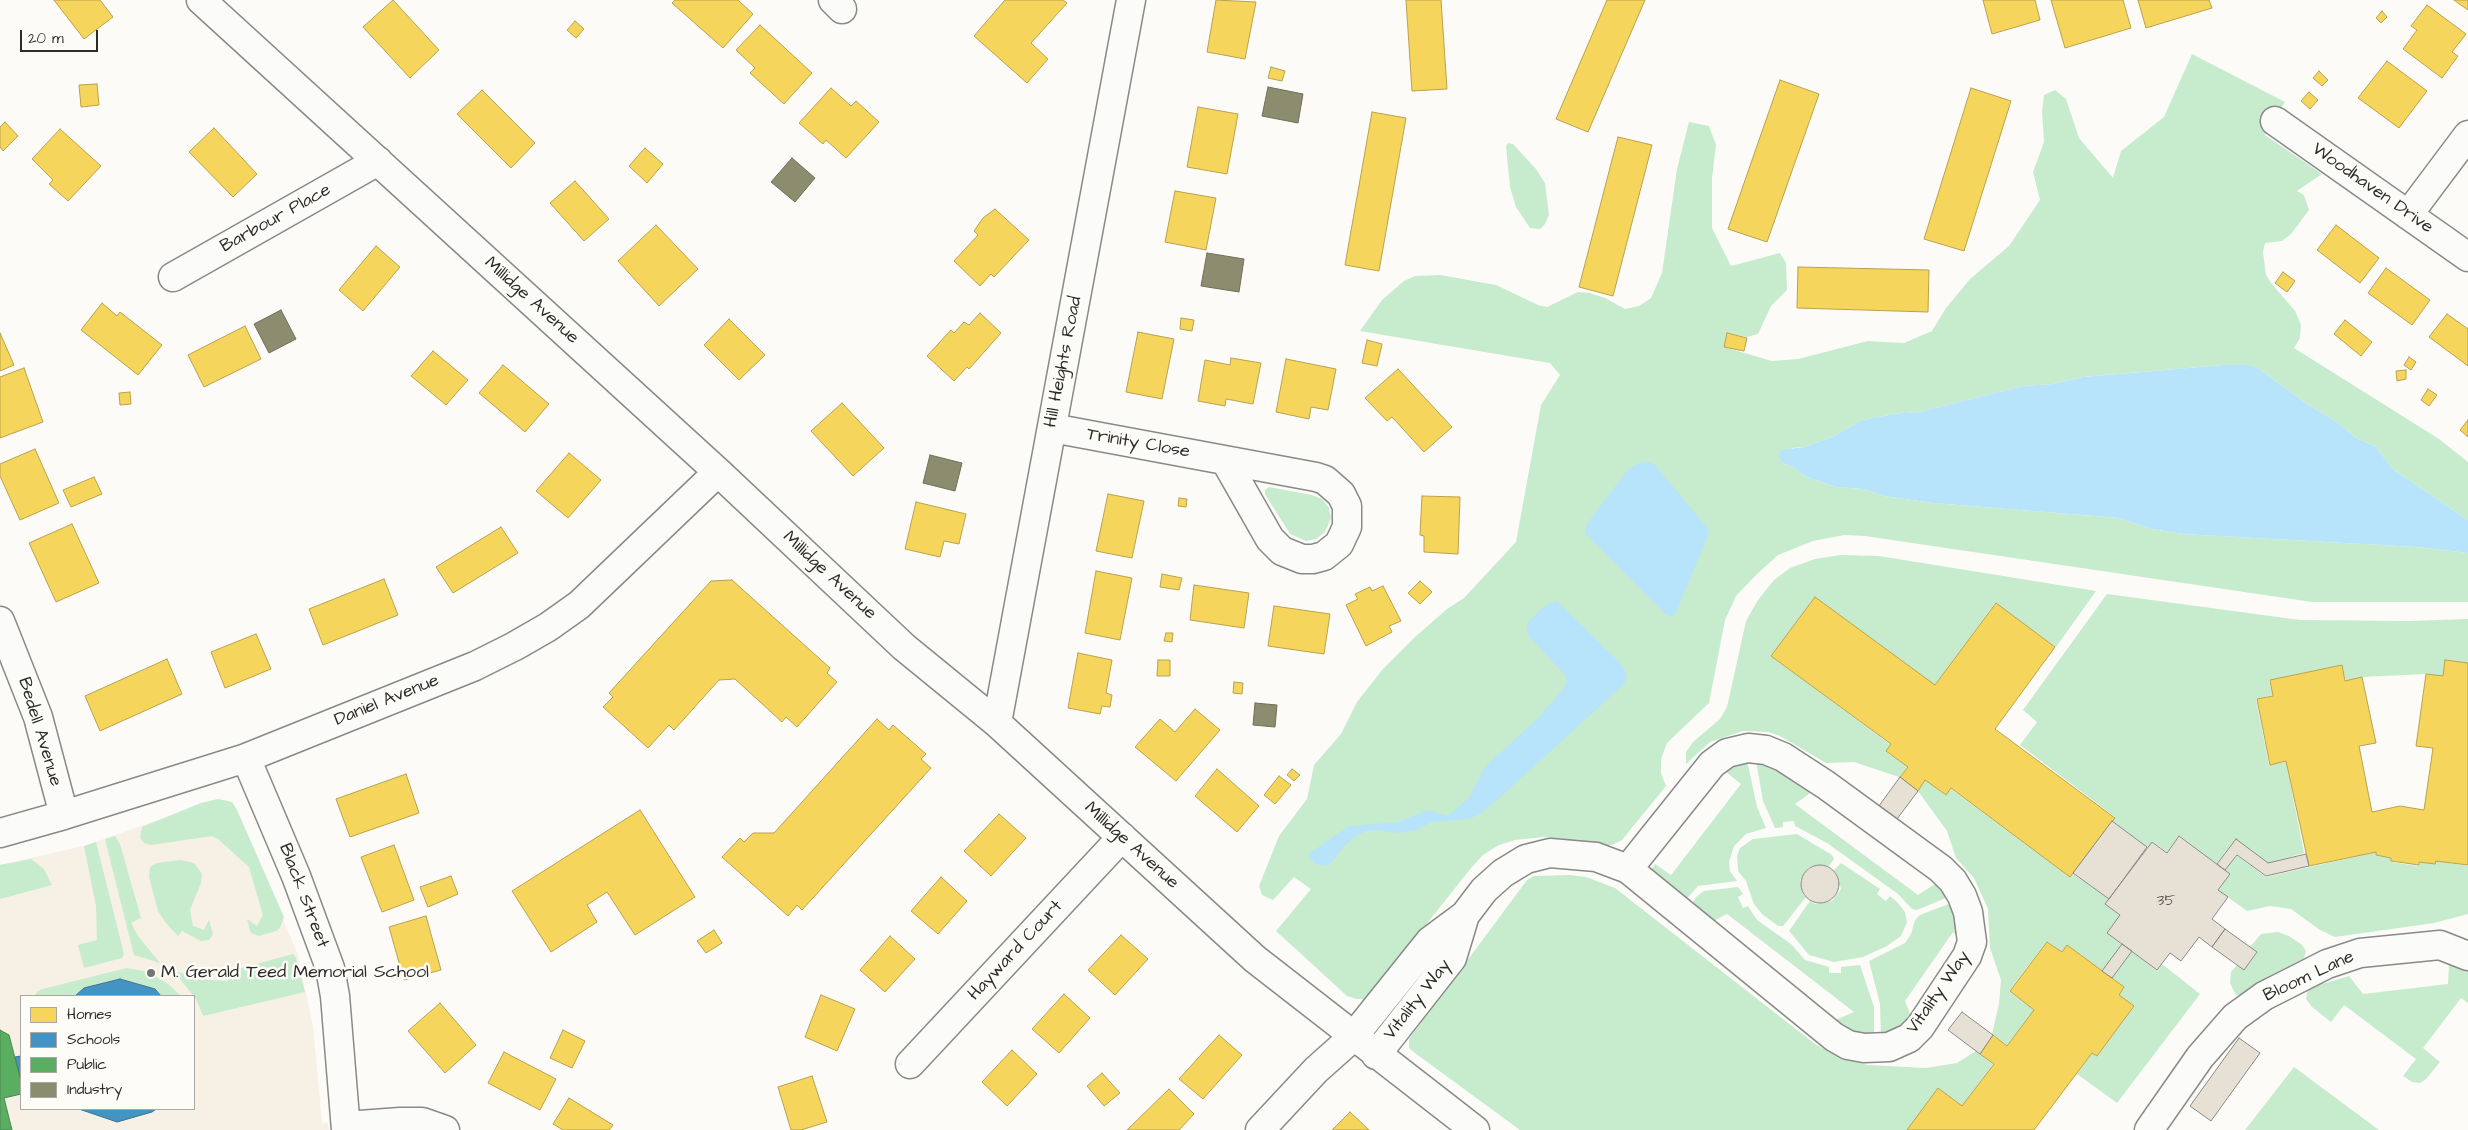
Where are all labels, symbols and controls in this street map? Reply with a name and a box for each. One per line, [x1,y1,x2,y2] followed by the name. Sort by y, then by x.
[22,20,100,52] scale bar
[28,28,64,49] text: 20 m
[2307,139,2437,239] street label: Woodhaven Drive
[217,180,335,258] street label: Barbour Place
[479,253,583,349] street label: Millidge Avenue
[1041,295,1087,429] street label: Hill Heights Road
[1085,424,1191,464] street label: Trinity Close
[778,527,880,625] street label: Millidge Avenue
[332,670,442,732] street label: Daniel Avenue
[12,675,66,789] street label: Bedell Avenue
[1079,798,1183,894] street label: Millidge Avenue
[273,841,333,951] street label: Black Street
[2157,893,2175,911] house number: 35
[964,896,1068,1006] street label: Hayward Court
[1903,947,1975,1039] street label: Vitality Way
[2260,947,2358,1007] street label: Bloom Lane
[1380,955,1456,1045] street label: Vitality Way
[161,962,429,984] place label: M. Gerald Teed Memorial School
[145,967,157,979] marker: M. Gerald Teed Memorial School
[20,995,195,1110] legend
[67,1004,112,1025] text: Homes
[67,1029,120,1050] text: Schools
[67,1054,107,1075] text: Public
[67,1079,122,1100] text: Industry

